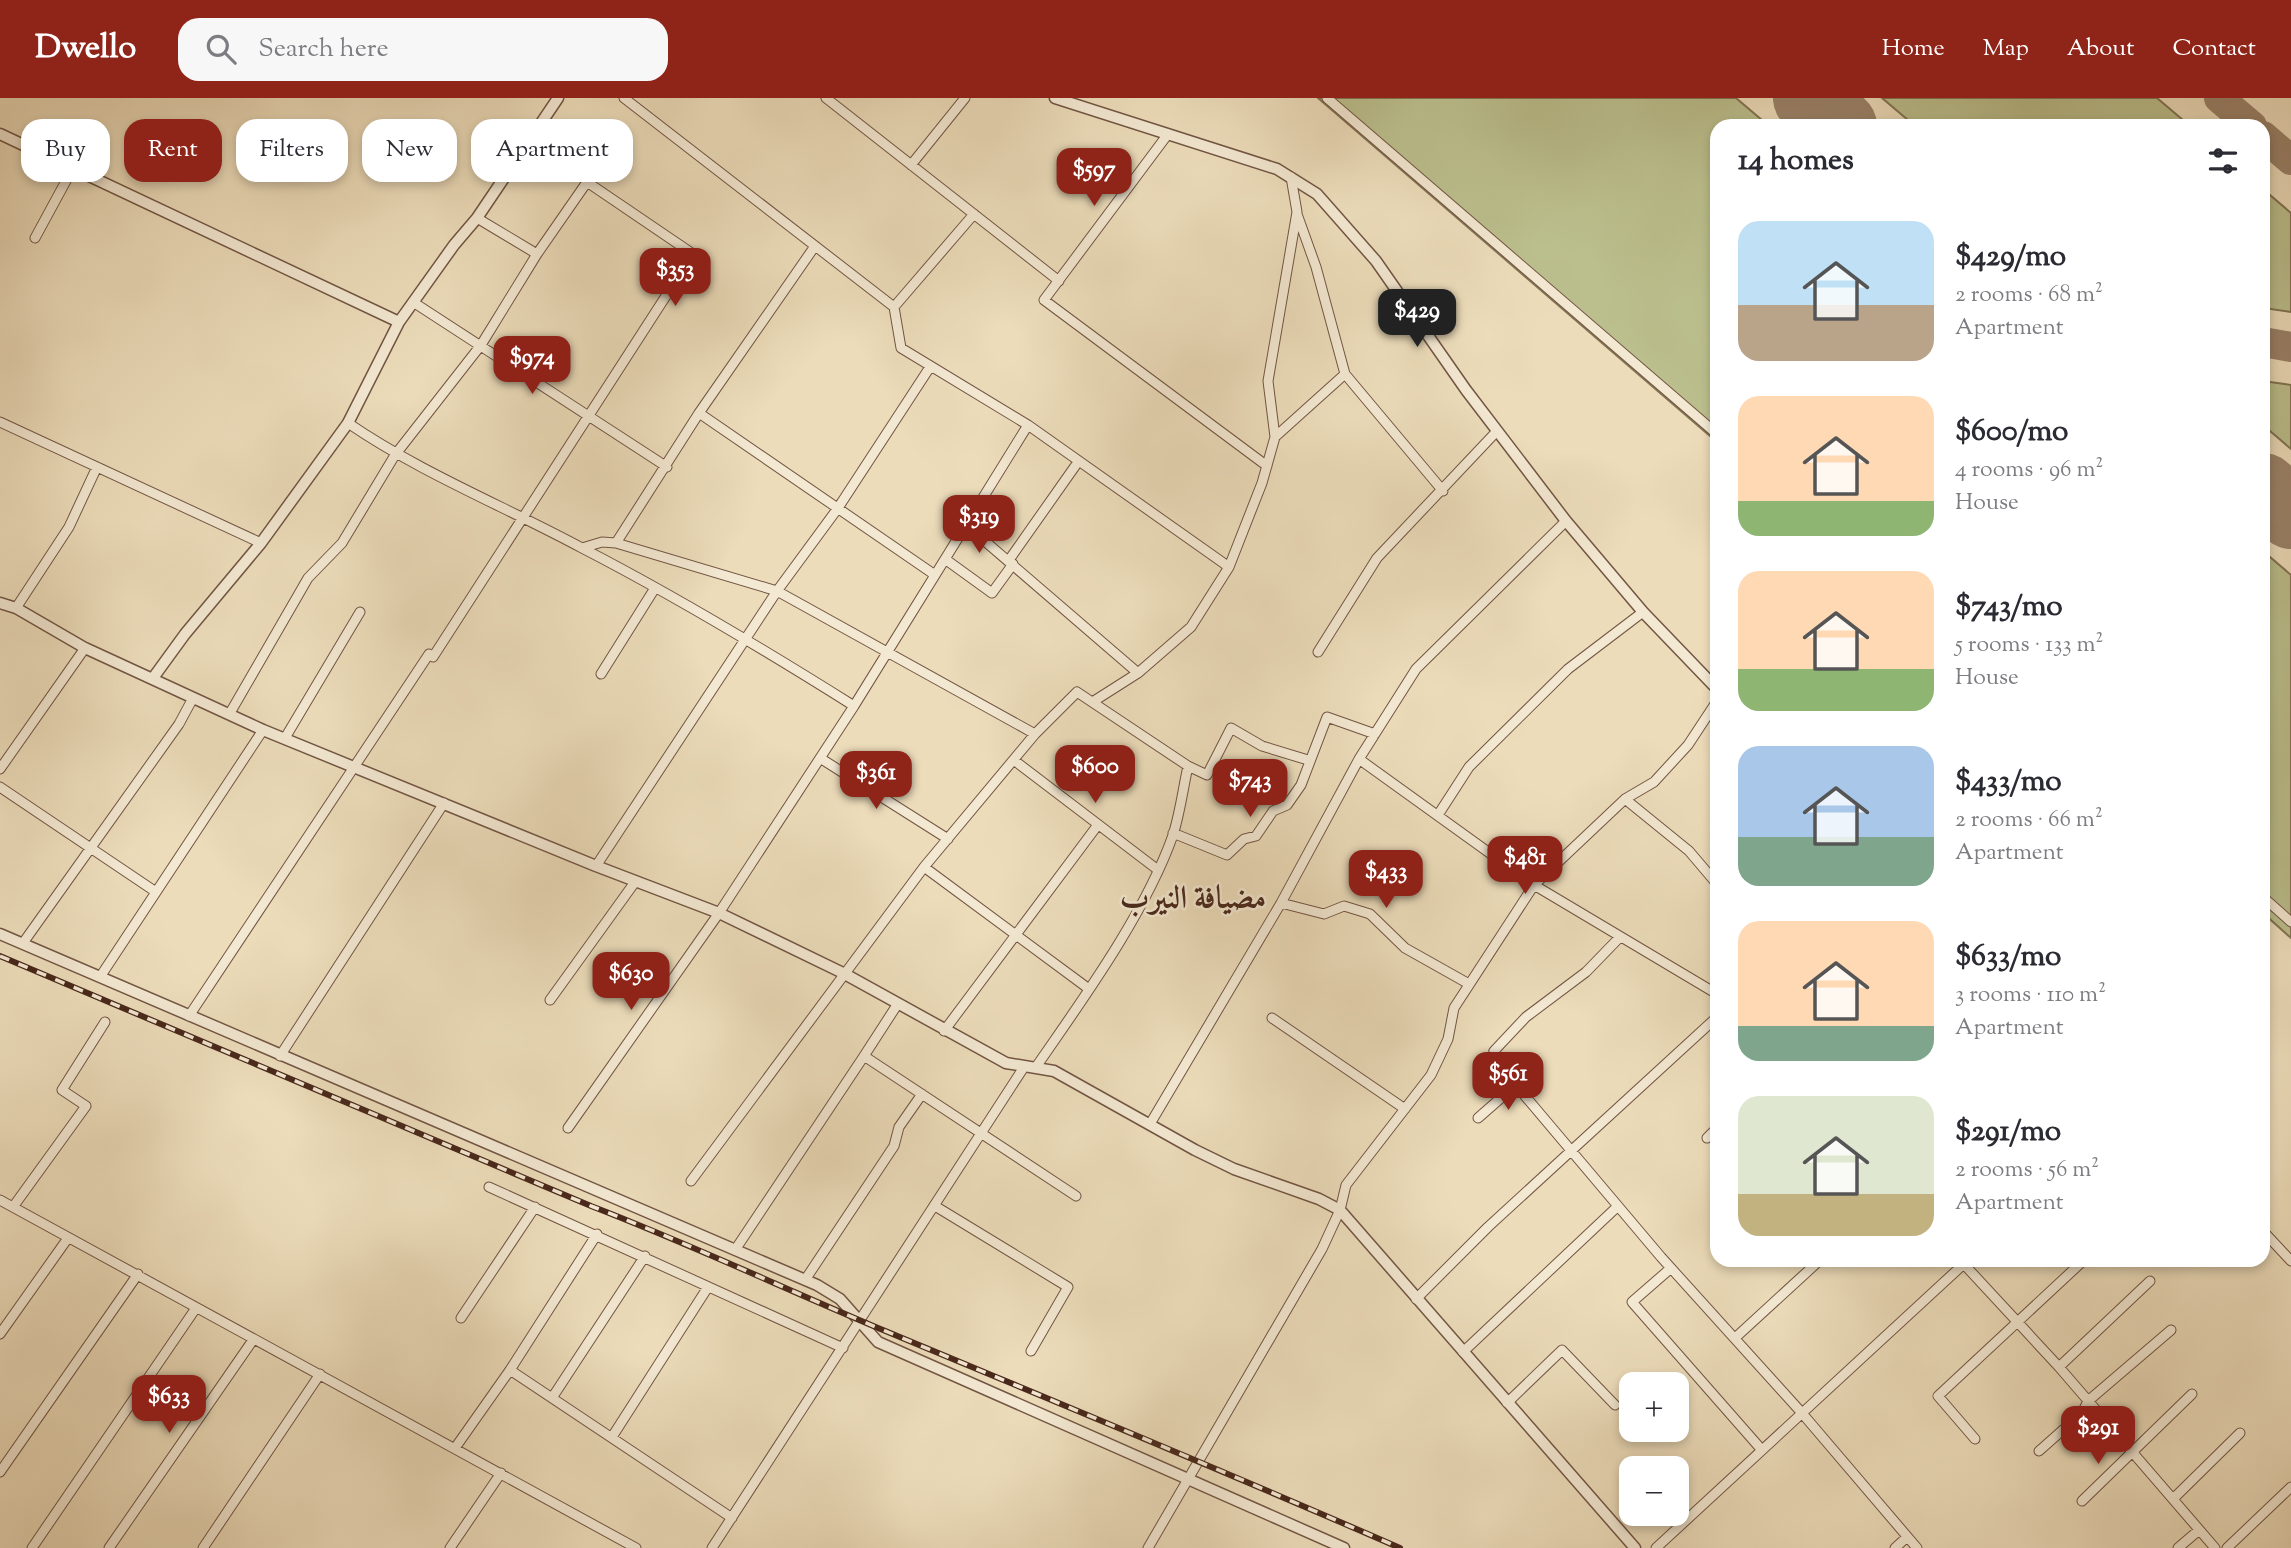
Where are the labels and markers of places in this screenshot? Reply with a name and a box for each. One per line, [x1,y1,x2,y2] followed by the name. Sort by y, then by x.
[1053,148,1135,208] pin: $597
[634,248,716,308] pin: $353
[1376,289,1458,349] pin: $429
[491,336,573,396] pin: $974
[938,496,1020,555] pin: $319
[1054,746,1136,805] pin: $600
[835,752,917,811] pin: $361
[1209,760,1291,819] pin: $743
[1484,836,1566,896] pin: $481
[1345,850,1427,910] pin: $433
[590,953,672,1012] pin: $630
[1467,1052,1549,1112] pin: $561
[128,1376,210,1435] pin: $633
[2057,1406,2139,1466] pin: $291

